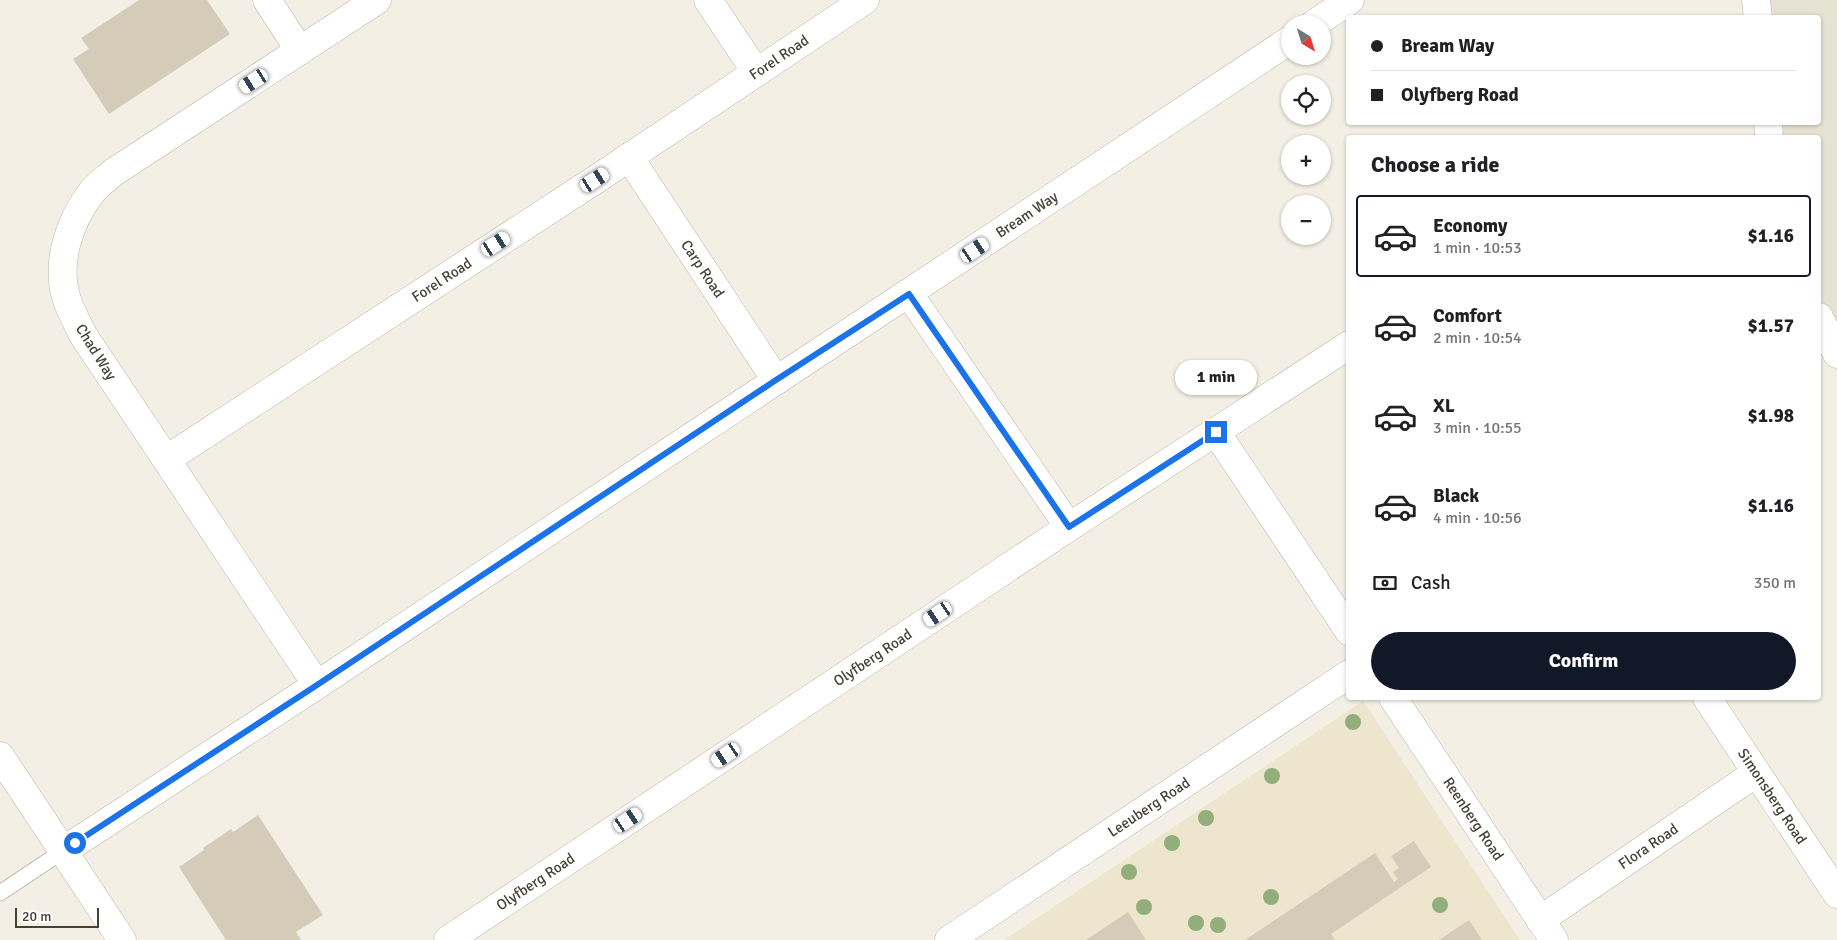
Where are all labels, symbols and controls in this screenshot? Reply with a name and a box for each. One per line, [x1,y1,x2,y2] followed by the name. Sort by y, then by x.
[1281,15,1331,65] north arrow
[1281,15,1331,245] map controls
[746,31,812,84] street label: Forel Road
[1401,34,1494,58] text: Bream Way
[237,67,270,95] car
[1281,75,1331,125] button: locate
[1401,83,1519,107] text: Olyfberg Road
[1281,135,1331,185] button: +
[1371,151,1499,178] text: Choose a ride
[578,166,611,194] car
[992,187,1061,242] street label: Bream Way
[1281,195,1331,245] button: −
[1373,214,1418,259] icon: car
[1433,214,1507,238] text: Economy
[1748,224,1794,248] text: $1.16
[479,230,512,258] car
[958,235,991,265] car
[677,237,728,301] street label: Carp Road
[1433,238,1522,258] text: 1 min · 10:53
[408,254,475,306] street label: Forel Road
[1373,304,1418,349] icon: car
[1433,304,1502,328] text: Comfort
[1748,314,1794,338] text: $1.57
[72,321,120,383] street label: Chad Way
[1433,328,1522,348] text: 2 min · 10:54
[1175,360,1257,394] callout: 1 min
[1197,367,1235,387] text: 1 min
[1373,394,1418,439] icon: car
[1433,394,1455,418] text: XL
[1748,404,1794,428] text: $1.98
[1433,418,1522,438] text: 3 min · 10:55
[1205,421,1227,443] route end
[1373,484,1418,529] icon: car
[1433,484,1479,508] text: Black
[1748,494,1794,518] text: $1.16
[1433,508,1522,528] text: 4 min · 10:56
[1371,569,1399,597] icon: cash
[1411,571,1451,595] text: Cash
[1754,573,1796,593] text: 350 m
[921,599,954,629] car
[830,625,915,690] street label: Olyfberg Road
[1371,632,1796,690] button: Confirm
[709,740,742,770] car
[1734,745,1810,848] street label: Simonsberg Road
[1104,773,1193,841] street label: Leeuberg Road
[1439,774,1507,864] street label: Reenberg Road
[611,805,644,835] car
[1615,820,1682,873] street label: Flora Road
[64,832,86,854] route start
[493,849,578,914] street label: Olyfberg Road
[15,905,99,928] scale bar
[22,908,51,925] text: 20 m

